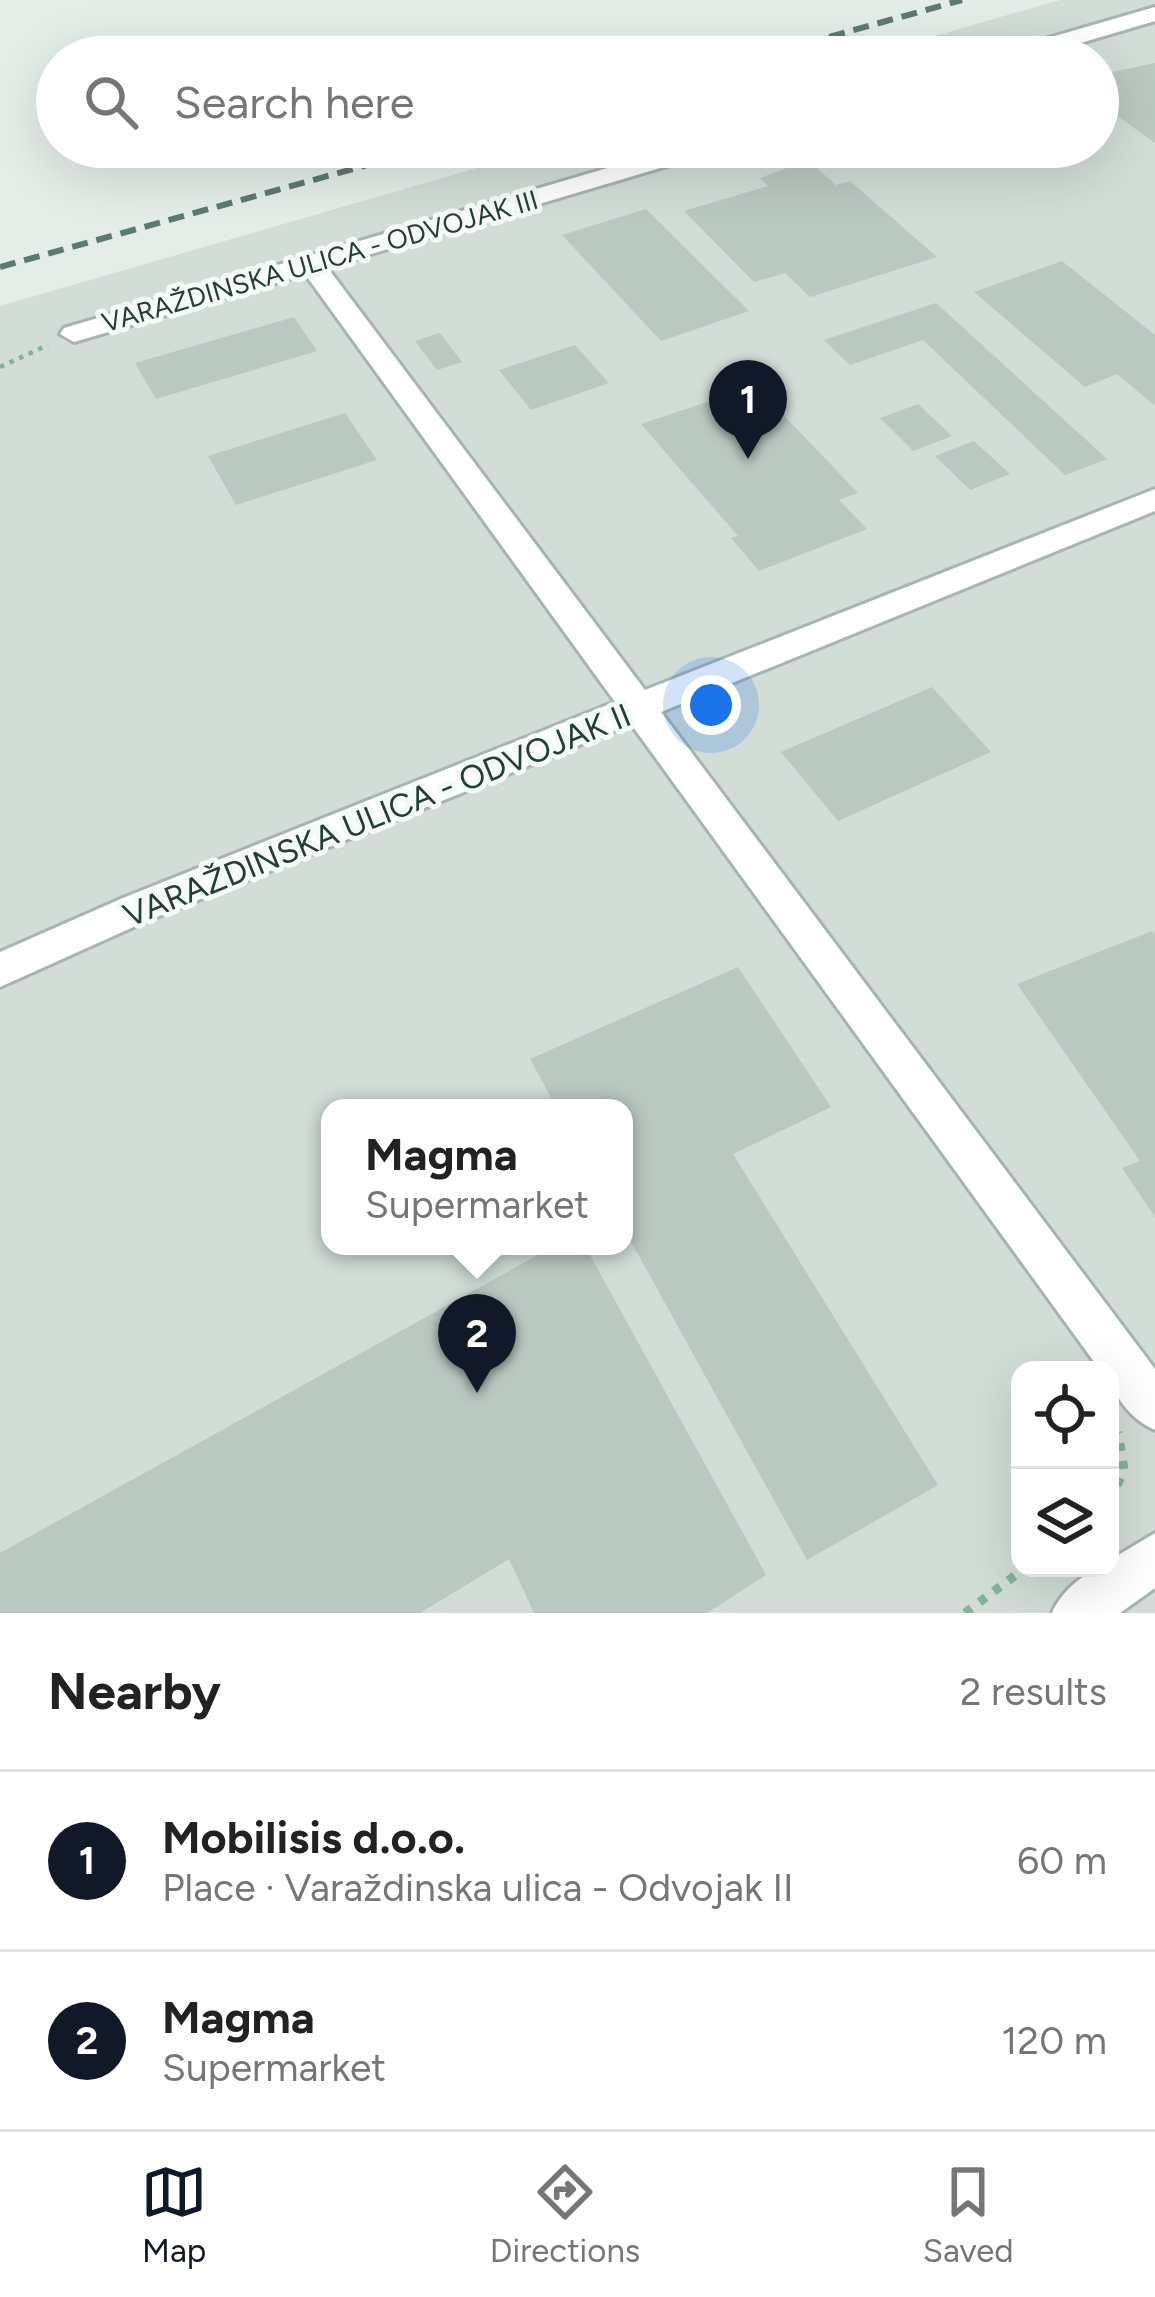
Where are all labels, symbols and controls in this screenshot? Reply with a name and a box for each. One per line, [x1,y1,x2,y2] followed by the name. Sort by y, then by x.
[36,36,1119,168] search box
[78,69,144,135] icon: search
[174,75,414,129] text: Search here
[98,183,542,339] street label: VARAŽDINSKA ULICA - ODVOJAK III
[709,360,787,459] pin: 1
[681,675,741,735] your location
[118,695,636,935] street label: VARAŽDINSKA ULICA - ODVOJAK II
[321,1099,633,1255] popup
[365,1127,518,1181] text: Magma
[365,1181,589,1228] text: Supermarket
[438,1294,516,1393] pin: 2
[1011,1361,1119,1577] map controls
[1011,1361,1119,1469] button: locate
[1011,1469,1119,1577] button: layers
[48,1661,221,1722] text: Nearby
[960,1668,1107,1715] text: 2 results
[162,1810,465,1864] text: Mobilisis d.o.o.
[79,1837,95,1884] text: 1
[1017,1837,1107,1884] text: 60 m
[162,1864,794,1911] text: Place · Varaždinska ulica - Odvojak II
[162,1990,315,2044] text: Magma
[76,2017,98,2064] text: 2
[1001,2017,1107,2064] text: 120 m
[162,2044,386,2091] text: Supermarket
[141,2159,207,2270] tab: Map
[490,2159,640,2270] tab: Directions
[923,2159,1014,2270] tab: Saved

